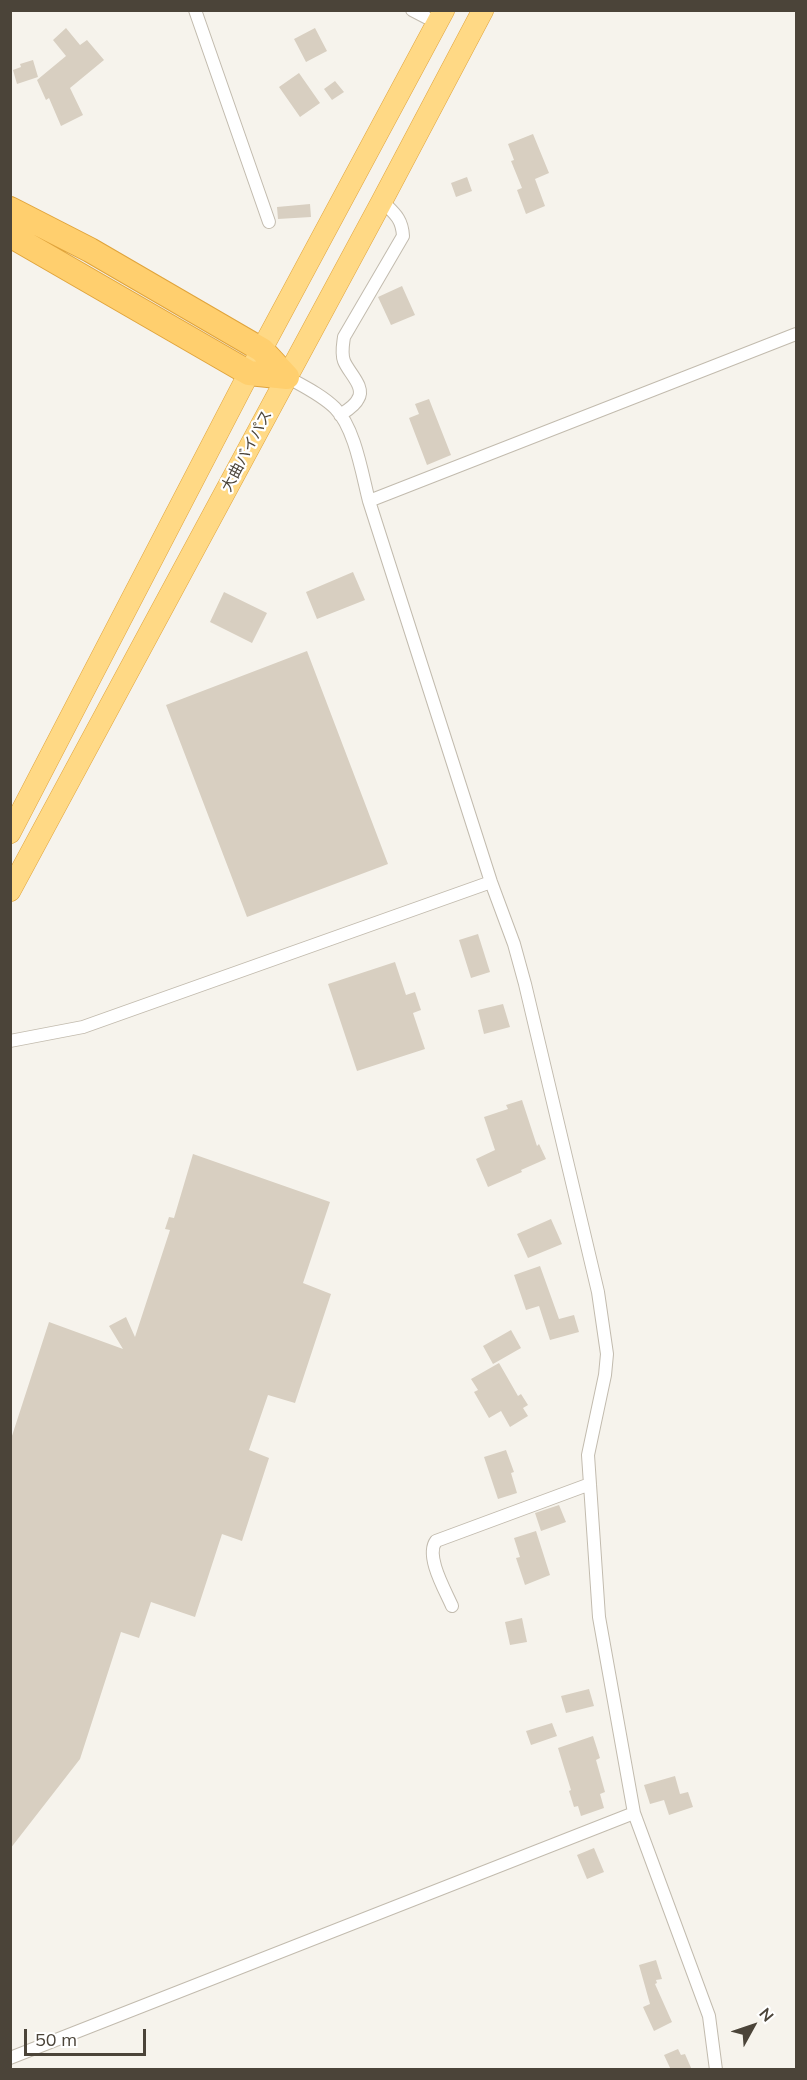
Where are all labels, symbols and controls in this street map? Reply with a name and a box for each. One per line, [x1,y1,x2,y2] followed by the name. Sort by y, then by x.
[218,407,276,495] street label: 大曲バイパス
[723,1996,783,2056] north arrow
[755,2003,778,2025] text: N
[27,2017,148,2055] scale bar
[35,2028,77,2051] text: 50 m

